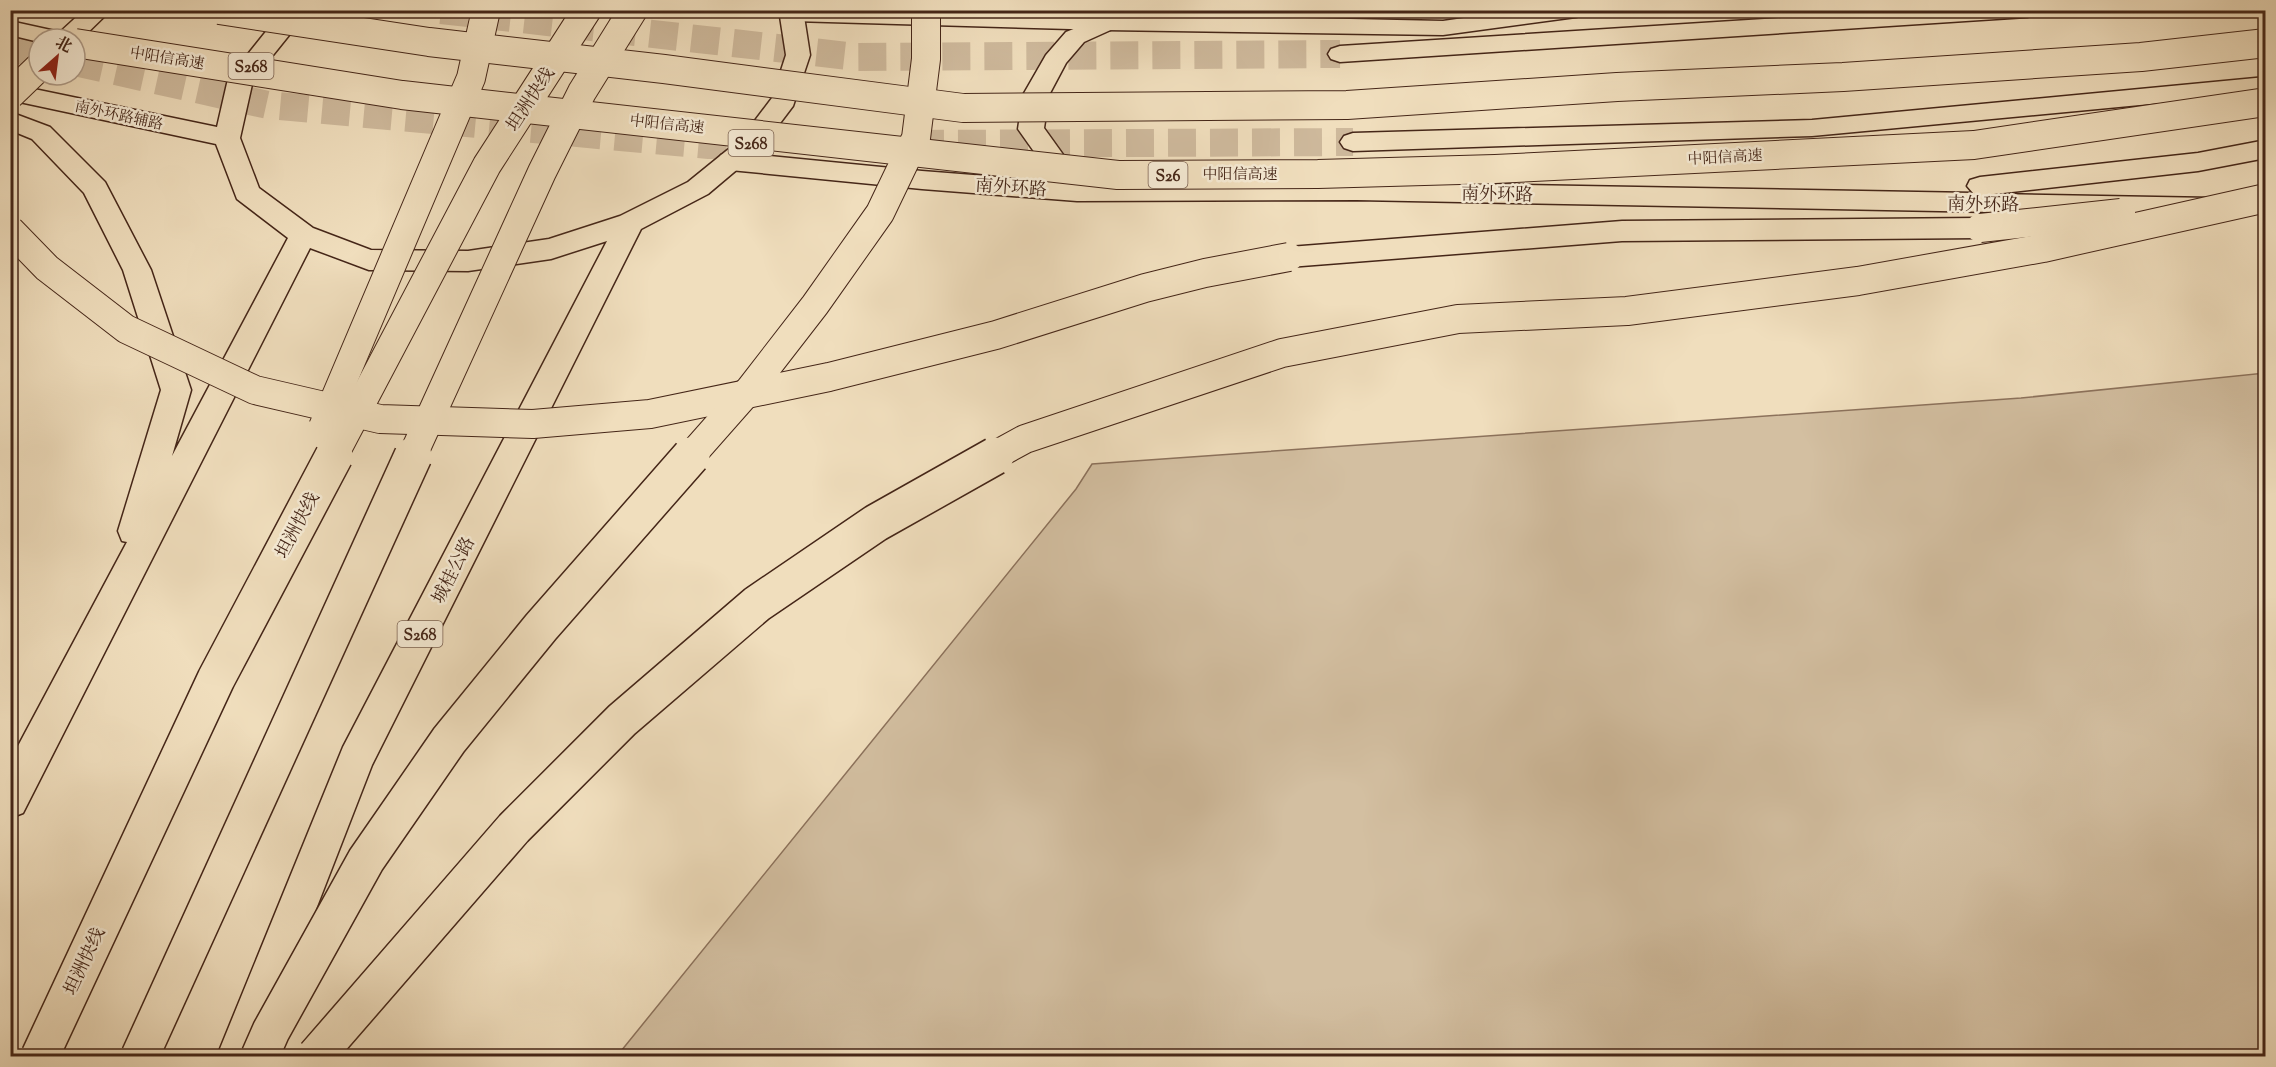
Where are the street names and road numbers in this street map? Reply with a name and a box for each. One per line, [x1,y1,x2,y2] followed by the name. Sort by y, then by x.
[128,43,205,76] street label: 中阳信高速
[228,53,274,79] road number: S268
[501,63,562,137] street label: 坦洲快线
[72,97,165,136] street label: 南外环路辅路
[628,111,705,140] street label: 中阳信高速
[728,130,774,156] road number: S268
[1687,146,1763,171] street label: 中阳信高速
[1148,162,1188,188] road number: S26
[1202,165,1278,186] street label: 中阳信高速
[974,174,1048,204] street label: 南外环路
[1461,182,1533,210] street label: 南外环路
[1947,192,2019,220] street label: 南外环路
[270,488,327,564] street label: 坦洲快线
[427,533,483,609] street label: 城桂公路
[398,621,442,647] road number: S268
[59,924,113,1000] street label: 坦洲快线

